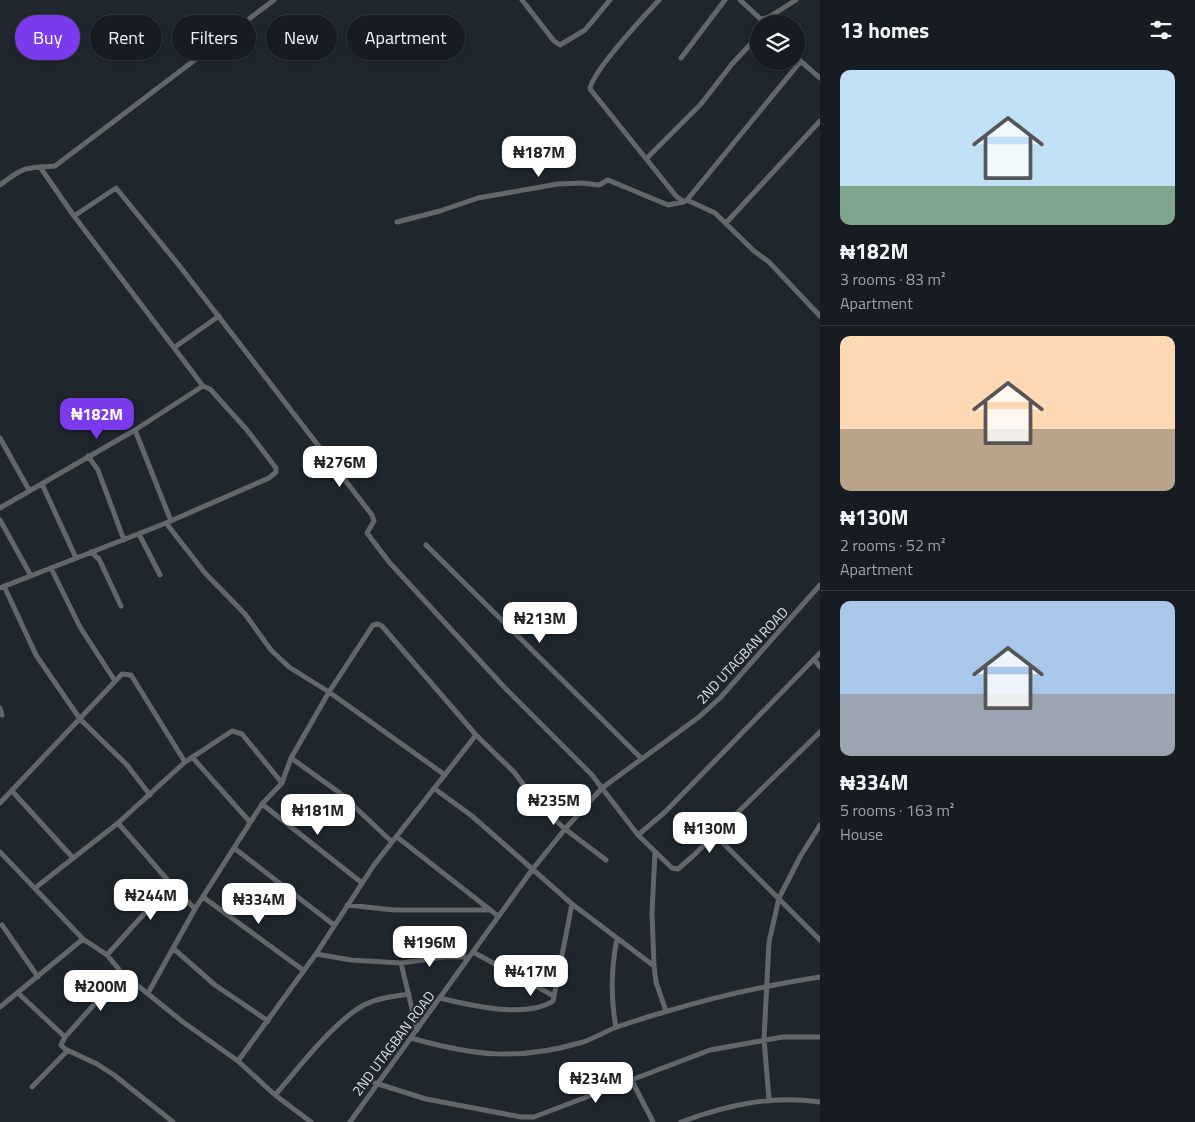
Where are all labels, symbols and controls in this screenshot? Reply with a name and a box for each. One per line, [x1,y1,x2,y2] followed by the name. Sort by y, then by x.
[840,14,929,46] text: 13 homes
[15,15,80,60] chip: Buy
[90,15,162,60] chip: Rent
[172,15,256,60] chip: Filters
[266,15,337,60] chip: New
[347,15,465,60] chip: Apartment
[750,15,805,70] map controls
[750,15,805,70] button: layers
[1147,16,1175,44] icon: filters
[963,103,1053,193] icon: home
[504,136,574,178] pin: ₦187M
[513,140,565,164] text: ₦187M
[840,235,908,267] text: ₦182M
[840,267,945,291] text: 3 rooms · 83 m²
[840,291,913,315] text: Apartment
[963,368,1053,458] icon: home
[62,398,132,440] pin: ₦182M
[71,402,123,426] text: ₦182M
[305,446,375,488] pin: ₦276M
[314,450,366,474] text: ₦276M
[840,501,908,533] text: ₦130M
[840,533,945,557] text: 2 rooms · 52 m²
[840,557,913,581] text: Apartment
[505,602,575,644] pin: ₦213M
[691,602,793,708] street label: 2ND UTAGBAN ROAD
[514,606,566,630] text: ₦213M
[963,633,1053,723] icon: home
[840,766,908,798] text: ₦334M
[519,784,589,826] pin: ₦235M
[528,788,580,812] text: ₦235M
[283,794,353,836] pin: ₦181M
[292,798,344,822] text: ₦181M
[840,798,954,822] text: 5 rooms · 163 m²
[675,812,745,854] pin: ₦130M
[684,816,736,840] text: ₦130M
[840,822,883,846] text: House
[116,878,186,921] pin: ₦244M
[224,882,294,925] pin: ₦334M
[125,883,177,907] text: ₦244M
[233,887,285,911] text: ₦334M
[395,926,465,968] pin: ₦196M
[404,930,456,954] text: ₦196M
[496,954,566,997] pin: ₦417M
[505,959,557,983] text: ₦417M
[66,970,136,1012] pin: ₦200M
[75,974,127,998] text: ₦200M
[347,986,439,1100] street label: 2ND UTAGBAN ROAD
[561,1062,631,1104] pin: ₦234M
[570,1066,622,1090] text: ₦234M

